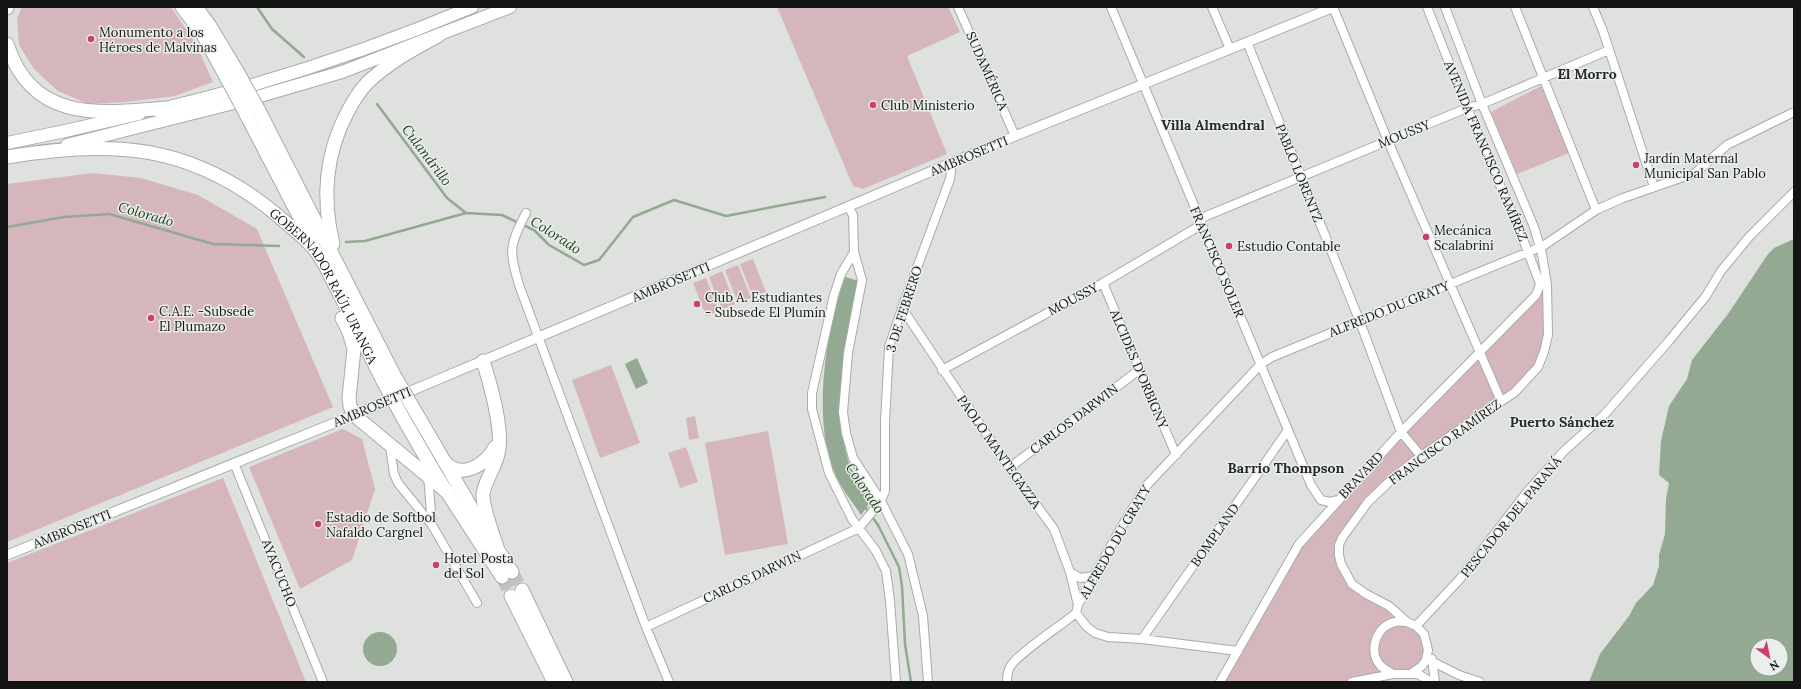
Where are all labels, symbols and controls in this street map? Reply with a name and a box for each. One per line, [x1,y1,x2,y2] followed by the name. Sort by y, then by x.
[99,24,217,56] place label: Monumento a los Héroes de Malvinas
[962,29,1012,114] street label: SUDAMÉRICA
[86,34,96,44] marker: Monumento a los Héroes de Malvinas
[1440,57,1532,244] street label: AVENIDA FRANCISCO RAMÍREZ
[1557,65,1617,83] district label: El Morro
[881,97,975,114] place label: Club Ministerio
[868,100,878,110] marker: Club Ministerio
[1161,116,1265,134] district label: Villa Almendral
[1375,116,1433,152] street label: MOUSSY
[398,121,456,189] water label: Culandrillo
[1272,121,1326,225] street label: PABLO LORENTZ
[927,132,1011,180] street label: AMBROSETTI
[1643,150,1766,182] place label: Jardín Maternal Municipal San Pablo
[1631,160,1641,170] marker: Jardín Maternal Municipal San Pablo
[116,197,176,231] water label: Colorado
[266,204,382,367] street label: GOBERNADOR RAÚL URANGA
[1186,204,1248,321] street label: FRANCISCO SOLER
[527,212,585,258] water label: Colorado
[1434,222,1494,254] place label: Mecánica Scalabrini
[1421,232,1431,242] marker: Mecánica Scalabrini
[1237,238,1341,255] place label: Estudio Contable
[1224,241,1234,251] marker: Estudio Contable
[629,258,713,306] street label: AMBROSETTI
[882,264,926,354] street label: 3 DE FEBRERO
[1325,277,1453,341] street label: ALFREDO DU GRATY
[1045,278,1102,319] street label: MOUSSY
[705,289,826,321] place label: Club A. Estudiantes - Subsede El Plumín
[692,299,702,309] marker: Club A. Estudiantes - Subsede El Plumín
[159,303,254,335] place label: C.A.E. -Subsede El Plumazo
[1106,306,1172,432] street label: ALCIDES D'ORBIGNY
[146,313,156,323] marker: C.A.E. -Subsede El Plumazo
[1026,380,1122,458] street label: CARLOS DARWIN
[330,383,414,431] street label: AMBROSETTI
[953,392,1045,513] street label: PAOLO MANTEGAZZA
[1385,395,1505,489] street label: FRANCISCO RAMÍREZ
[1510,413,1614,431] district label: Puerto Sánchez
[1335,448,1387,502] street label: BRAVARD
[1457,452,1566,581] street label: PESCADOR DEL PARANÁ
[842,459,888,517] water label: Colorado
[1228,459,1344,477] district label: Barrio Thompson
[1075,481,1155,603] street label: ALFREDO DU GRATY
[1187,500,1243,570] street label: BOMPLAND
[29,506,114,553] street label: AMBROSETTI
[326,509,436,541] place label: Estadio de Softbol Nafaldo Cargnel
[313,519,323,529] marker: Estadio de Softbol Nafaldo Cargnel
[257,536,300,609] street label: AYACUCHO
[700,547,804,607] street label: CARLOS DARWIN
[444,550,514,582] place label: Hotel Posta del Sol
[431,560,441,570] marker: Hotel Posta del Sol
[1749,637,1789,677] north arrow
[1767,657,1782,674] text: N

